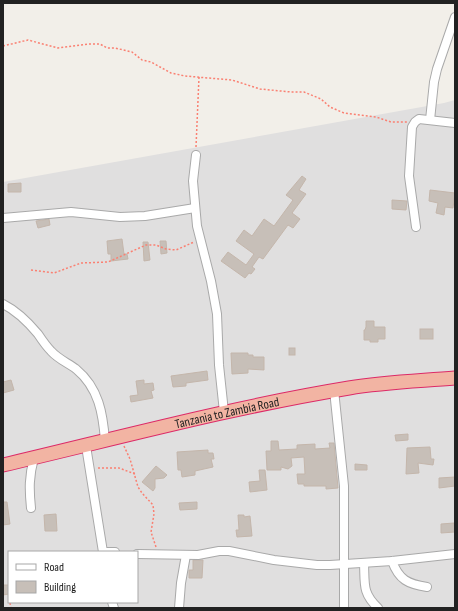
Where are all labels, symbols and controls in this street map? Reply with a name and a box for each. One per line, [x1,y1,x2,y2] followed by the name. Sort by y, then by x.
[173,394,281,432] street label: Tanzania to Zambia Road
[8,551,138,603] legend
[44,560,64,575] text: Road
[44,580,76,595] text: Building

